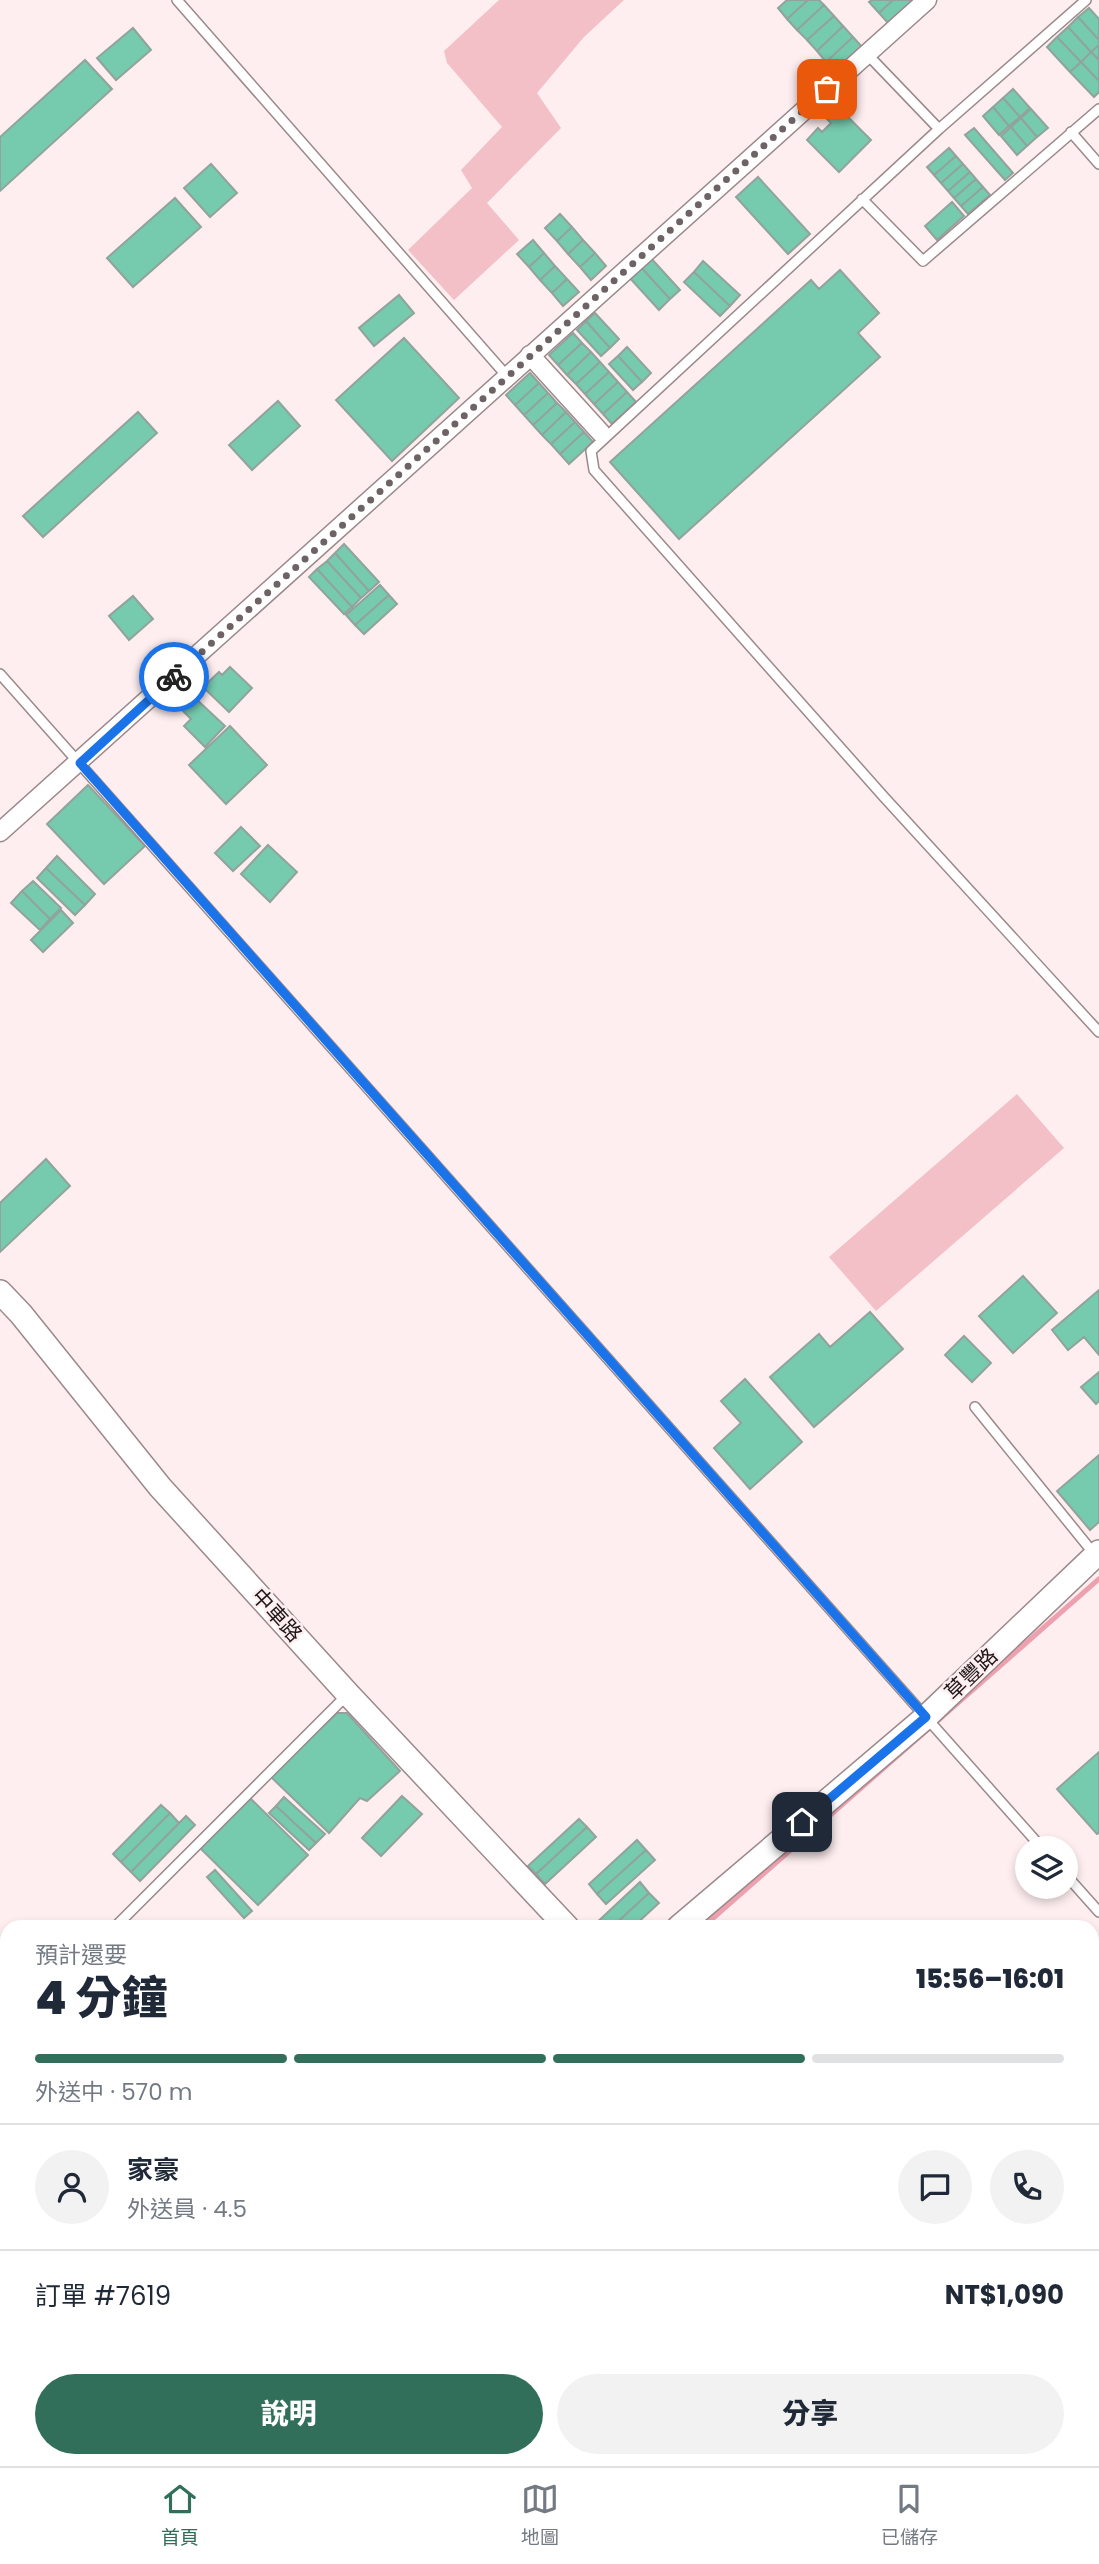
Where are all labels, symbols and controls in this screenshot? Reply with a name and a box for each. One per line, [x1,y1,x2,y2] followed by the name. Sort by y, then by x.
[797,59,857,119] pin
[808,70,846,108] icon: bag
[139,642,209,712] courier
[155,658,193,696] icon: bike
[245,1582,309,1648] street label: 中車路
[938,1642,1004,1706] street label: 草豐路
[772,1792,832,1852] pin
[783,1803,821,1841] icon: home
[1015,1836,1078,1899] map controls
[1015,1836,1078,1899] button: layers
[35,1939,127,1971] text: 預計還要
[916,1961,1064,1997] text: 15:56–16:01
[35,1966,168,2030] text: 4 分鐘
[35,2076,192,2108] text: 外送中 · 570 m
[35,2150,109,2224] button: person
[898,2150,972,2224] button: chat
[990,2150,1064,2224] button: phone
[127,2152,179,2188] text: 家豪
[127,2193,247,2225] text: 外送員 · 4.5
[945,2277,1064,2313] text: NT$1,090
[35,2278,171,2314] text: 訂單 #7619
[35,2374,543,2454] button: 說明
[557,2374,1064,2454] button: 分享
[161,2480,199,2552] tab: 首頁
[521,2480,559,2552] tab: 地圖
[881,2480,938,2552] tab: 已儲存

